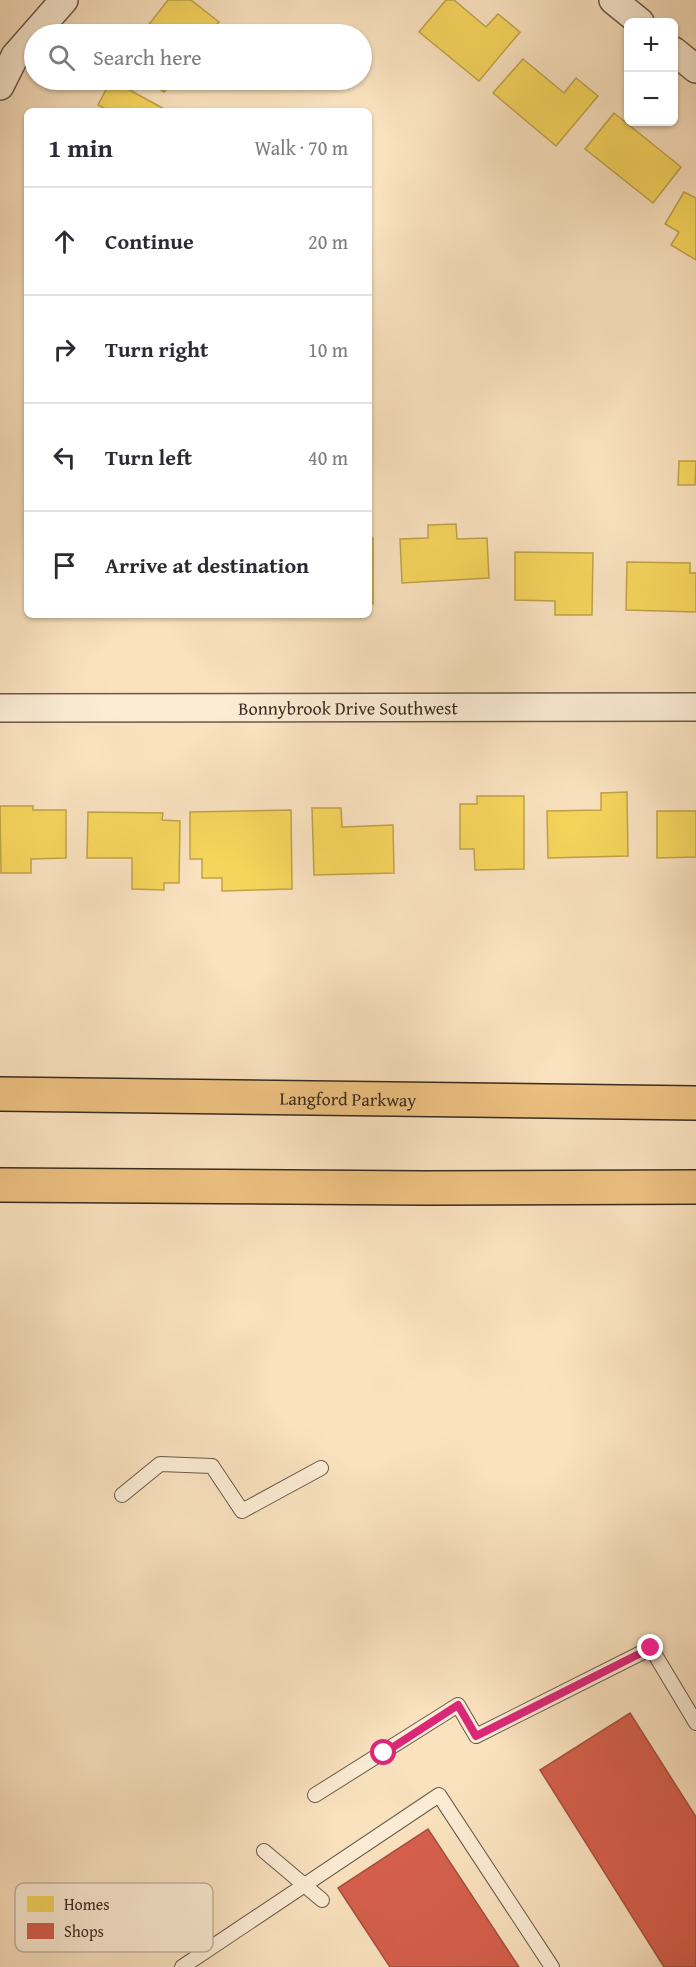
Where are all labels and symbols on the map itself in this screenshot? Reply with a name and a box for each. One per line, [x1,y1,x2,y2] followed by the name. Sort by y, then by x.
[238,694,458,721] street label: Bonnybrook Drive Southwest
[279,1084,417,1113] street label: Langford Parkway
[637,1634,663,1660] route end
[370,1739,396,1765] route start
[15,1883,213,1952] legend
[64,1892,110,1916] text: Homes
[64,1919,104,1943] text: Shops

